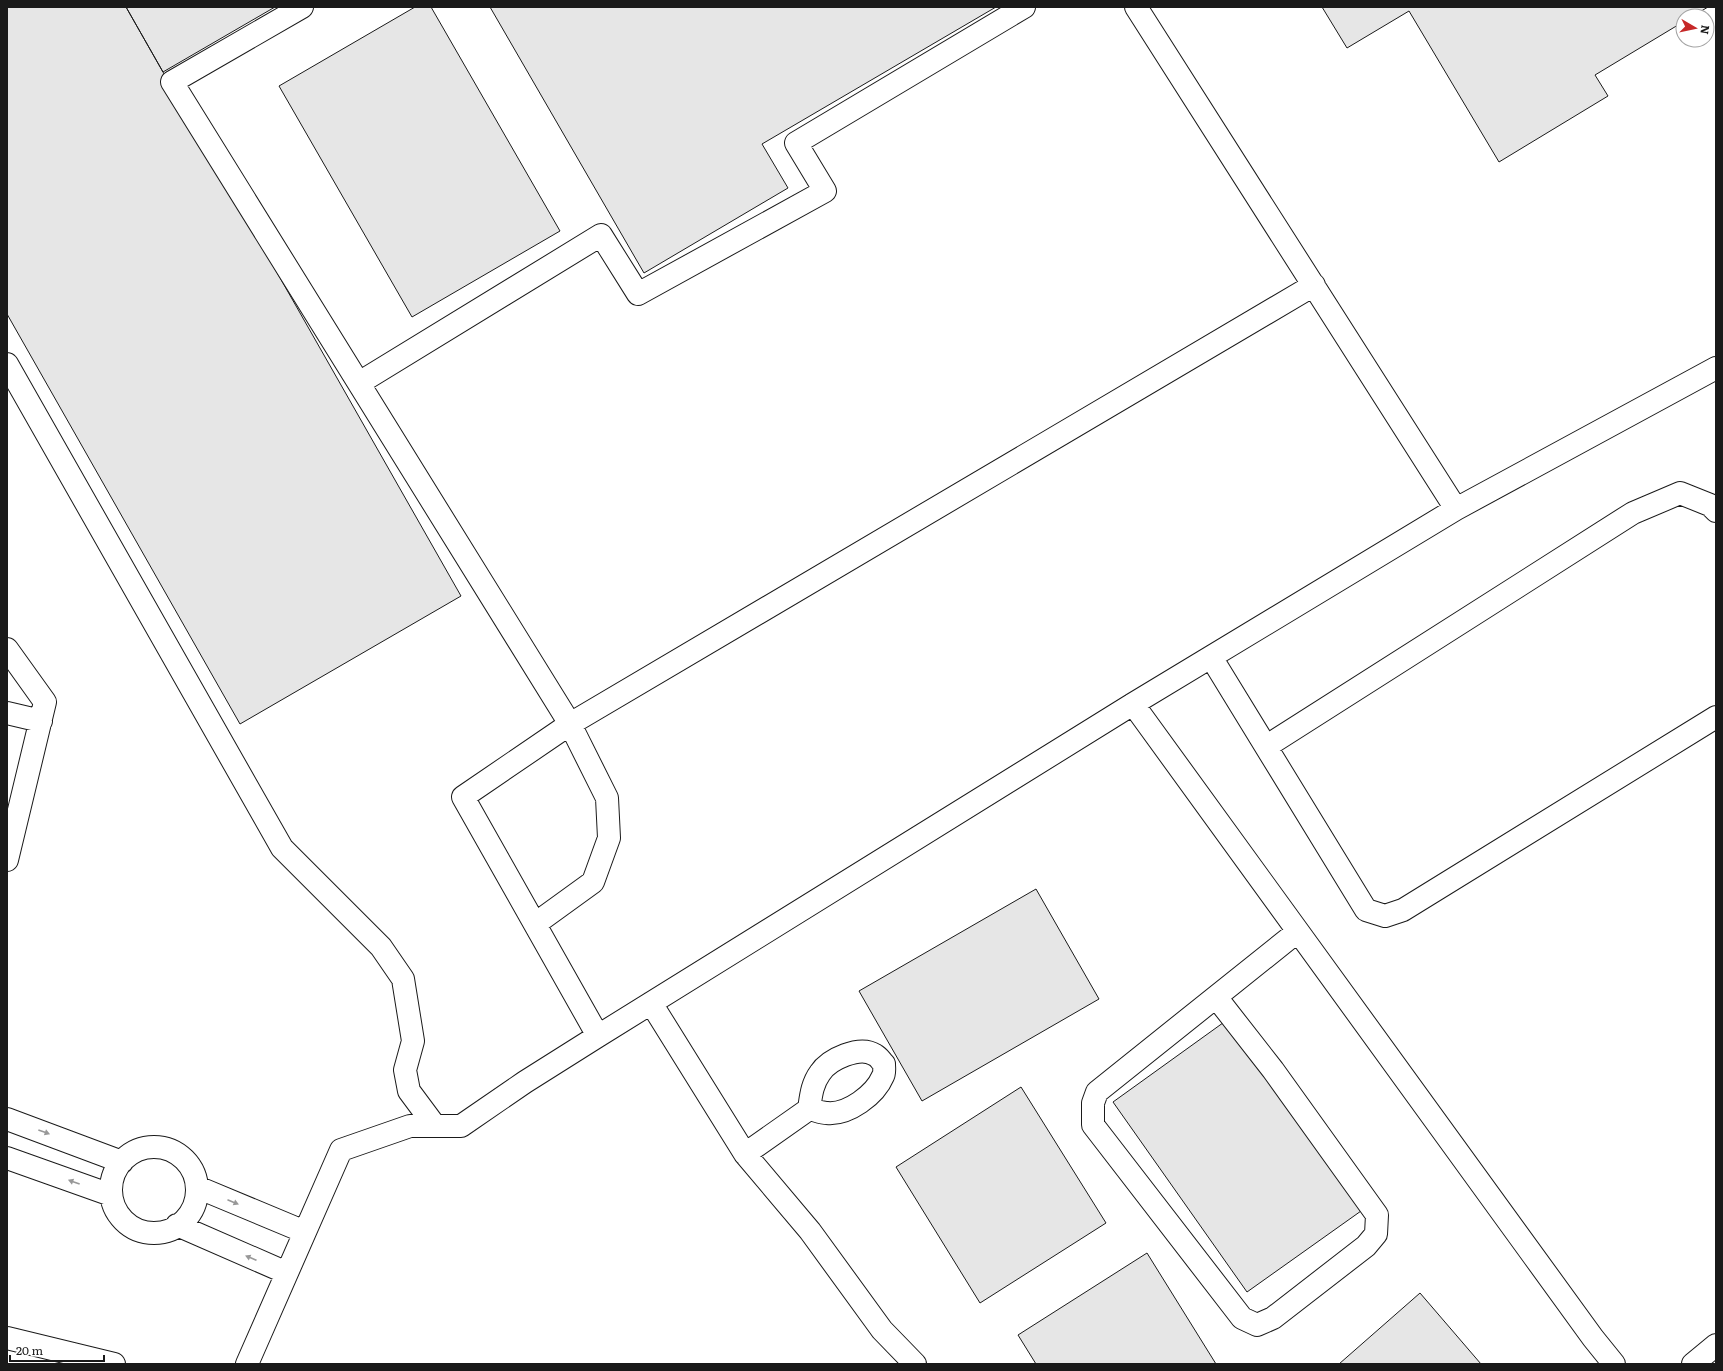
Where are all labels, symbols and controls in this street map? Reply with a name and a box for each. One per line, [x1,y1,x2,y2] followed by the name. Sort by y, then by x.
[1675,8,1715,48] north arrow
[1697,24,1714,36] text: N
[38,1130,50,1136] one-way arrow
[68,1178,80,1184] one-way arrow
[227,1199,238,1205] one-way arrow
[245,1254,257,1260] one-way arrow
[10,1337,104,1363] scale bar
[16,1341,43,1359] text: 20 m

